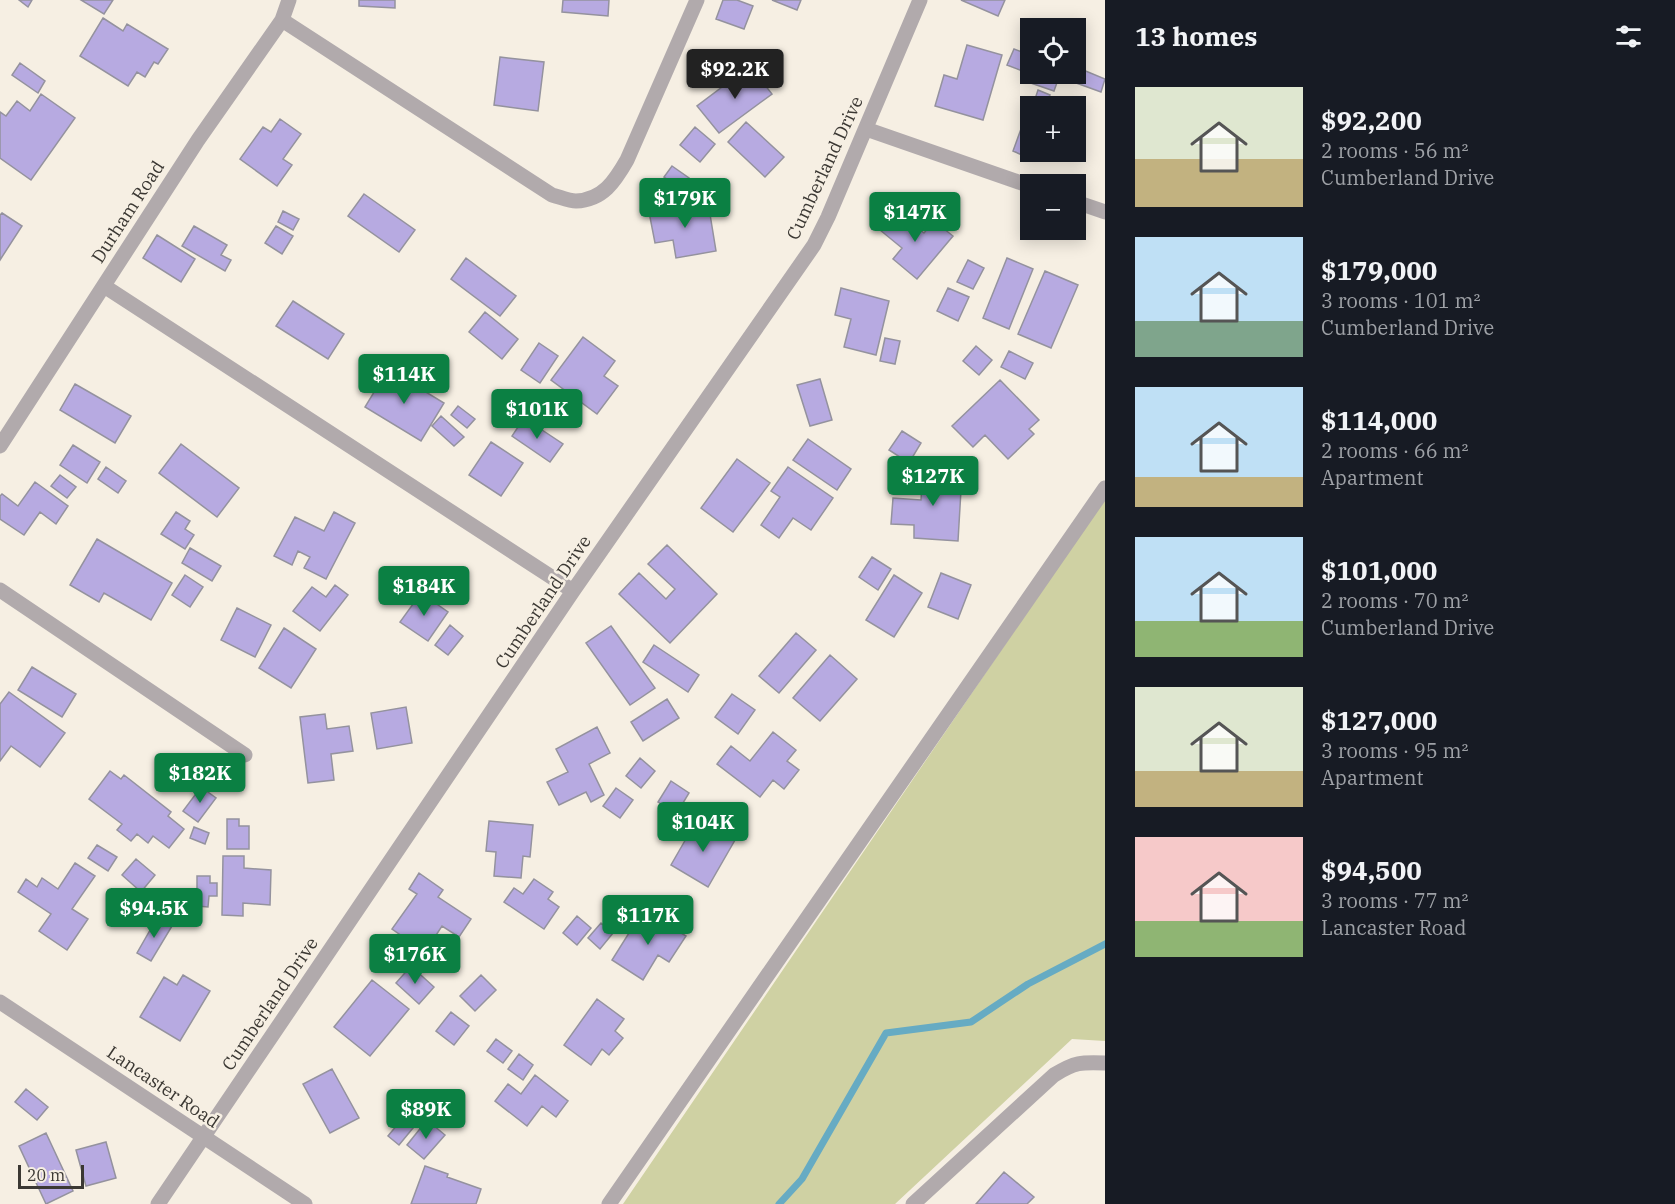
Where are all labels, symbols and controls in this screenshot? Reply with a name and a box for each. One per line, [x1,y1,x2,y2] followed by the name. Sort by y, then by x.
[1020,18,1086,240] map controls
[1020,18,1086,84] button: locate
[1135,19,1257,53] text: 13 homes
[1612,20,1645,53] icon: filters
[686,49,784,100] pin: $92.2K
[701,55,769,82] text: $92.2K
[781,92,868,243] street label: Cumberland Drive
[1020,96,1086,162] button: +
[1321,103,1422,137] text: $92,200
[1183,111,1255,183] icon: home
[1321,137,1468,164] text: 2 rooms · 56 m²
[86,156,169,267] street label: Durham Road
[1321,164,1494,191] text: Cumberland Drive
[1020,174,1086,240] button: −
[643,178,727,229] pin: $179K
[653,184,717,211] text: $179K
[873,192,957,243] pin: $147K
[883,198,947,225] text: $147K
[1321,253,1437,287] text: $179,000
[1183,261,1255,333] icon: home
[1321,287,1480,314] text: 3 rooms · 101 m²
[1321,314,1494,341] text: Cumberland Drive
[362,354,446,405] pin: $114K
[372,360,436,387] text: $114K
[495,389,579,440] pin: $101K
[505,395,569,422] text: $101K
[1321,403,1437,437] text: $114,000
[1183,411,1255,483] icon: home
[1321,437,1468,464] text: 2 rooms · 66 m²
[891,456,975,507] pin: $127K
[901,462,965,489] text: $127K
[1321,464,1424,491] text: Apartment
[489,531,596,673] street label: Cumberland Drive
[1321,553,1437,587] text: $101,000
[1183,561,1255,633] icon: home
[382,566,466,617] pin: $184K
[392,572,456,599] text: $184K
[1321,587,1468,614] text: 2 rooms · 70 m²
[1321,614,1494,641] text: Cumberland Drive
[1321,703,1437,737] text: $127,000
[1183,711,1255,783] icon: home
[1321,737,1468,764] text: 3 rooms · 95 m²
[158,753,242,804] pin: $182K
[168,759,232,786] text: $182K
[1321,764,1424,791] text: Apartment
[661,802,745,853] pin: $104K
[671,808,735,835] text: $104K
[1321,853,1422,887] text: $94,500
[1183,861,1255,933] icon: home
[1321,887,1468,914] text: 3 rooms · 77 m²
[105,888,203,939] pin: $94.5K
[120,894,188,921] text: $94.5K
[606,895,690,946] pin: $117K
[616,901,680,928] text: $117K
[1321,914,1466,941] text: Lancaster Road
[216,933,323,1075] street label: Cumberland Drive
[373,934,457,985] pin: $176K
[383,940,447,967] text: $176K
[103,1040,224,1133] street label: Lancaster Road
[390,1089,462,1140] pin: $89K
[400,1095,452,1122] text: $89K
[18,1162,84,1190] scale bar
[27,1165,65,1185] text: 20 m

